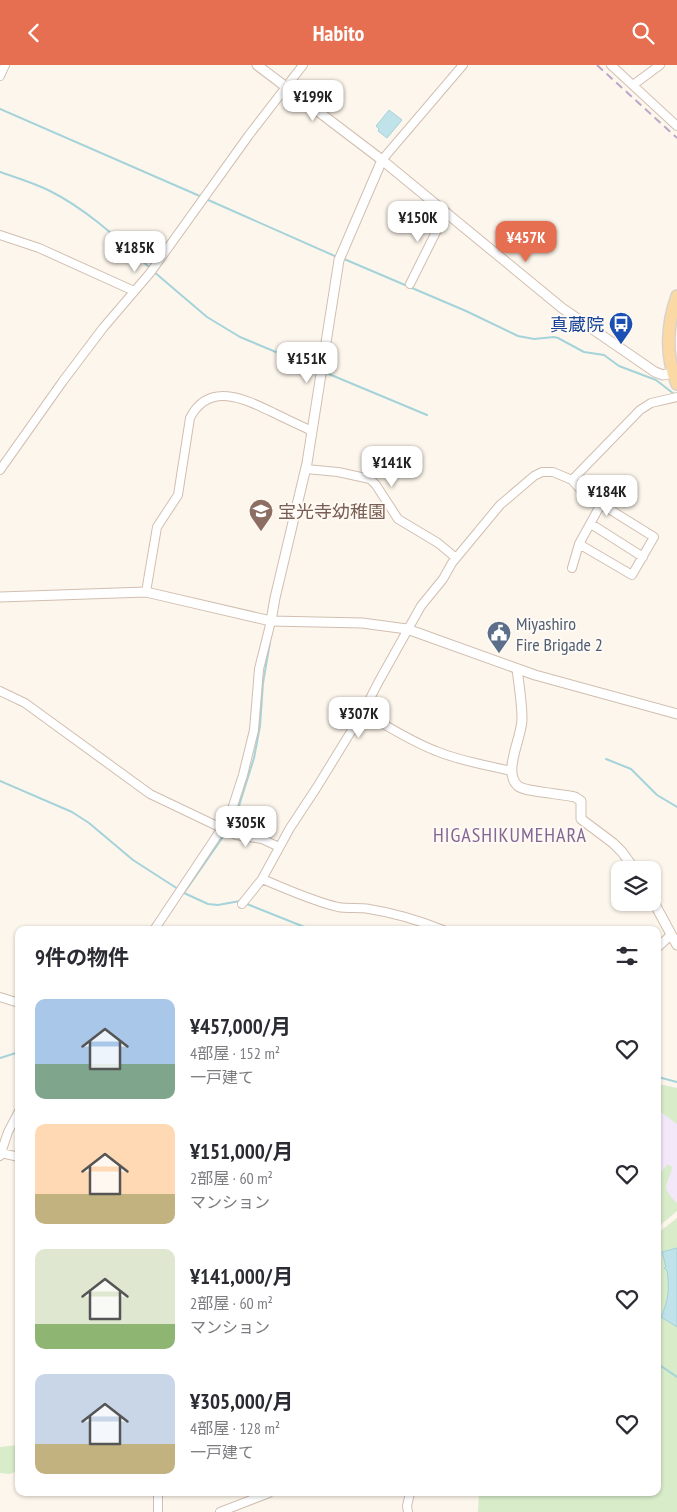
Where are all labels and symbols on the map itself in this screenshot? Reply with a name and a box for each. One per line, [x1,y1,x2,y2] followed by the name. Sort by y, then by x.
[278,80,348,122] pin: ¥199K
[383,201,453,243] pin: ¥150K
[491,221,561,263] pin: ¥457K
[100,231,170,273] pin: ¥185K
[608,311,634,345] bus stop icon: 真蔵院
[550,313,604,336] place label: 真蔵院
[272,341,342,384] pin: ¥151K
[357,445,427,488] pin: ¥141K
[572,475,642,517] pin: ¥184K
[248,498,274,532] school or university icon: 宝光寺幼稚園
[278,500,386,523] place label: 宝光寺幼稚園
[516,612,603,656] place label: Miyashiro Fire Brigade 2
[486,620,512,654] public building icon: Miyashiro Fire Brigade 2
[324,697,394,739] pin: ¥307K
[211,805,281,848] pin: ¥305K
[433,822,587,848] district label: HIGASHIKUMEHARA

